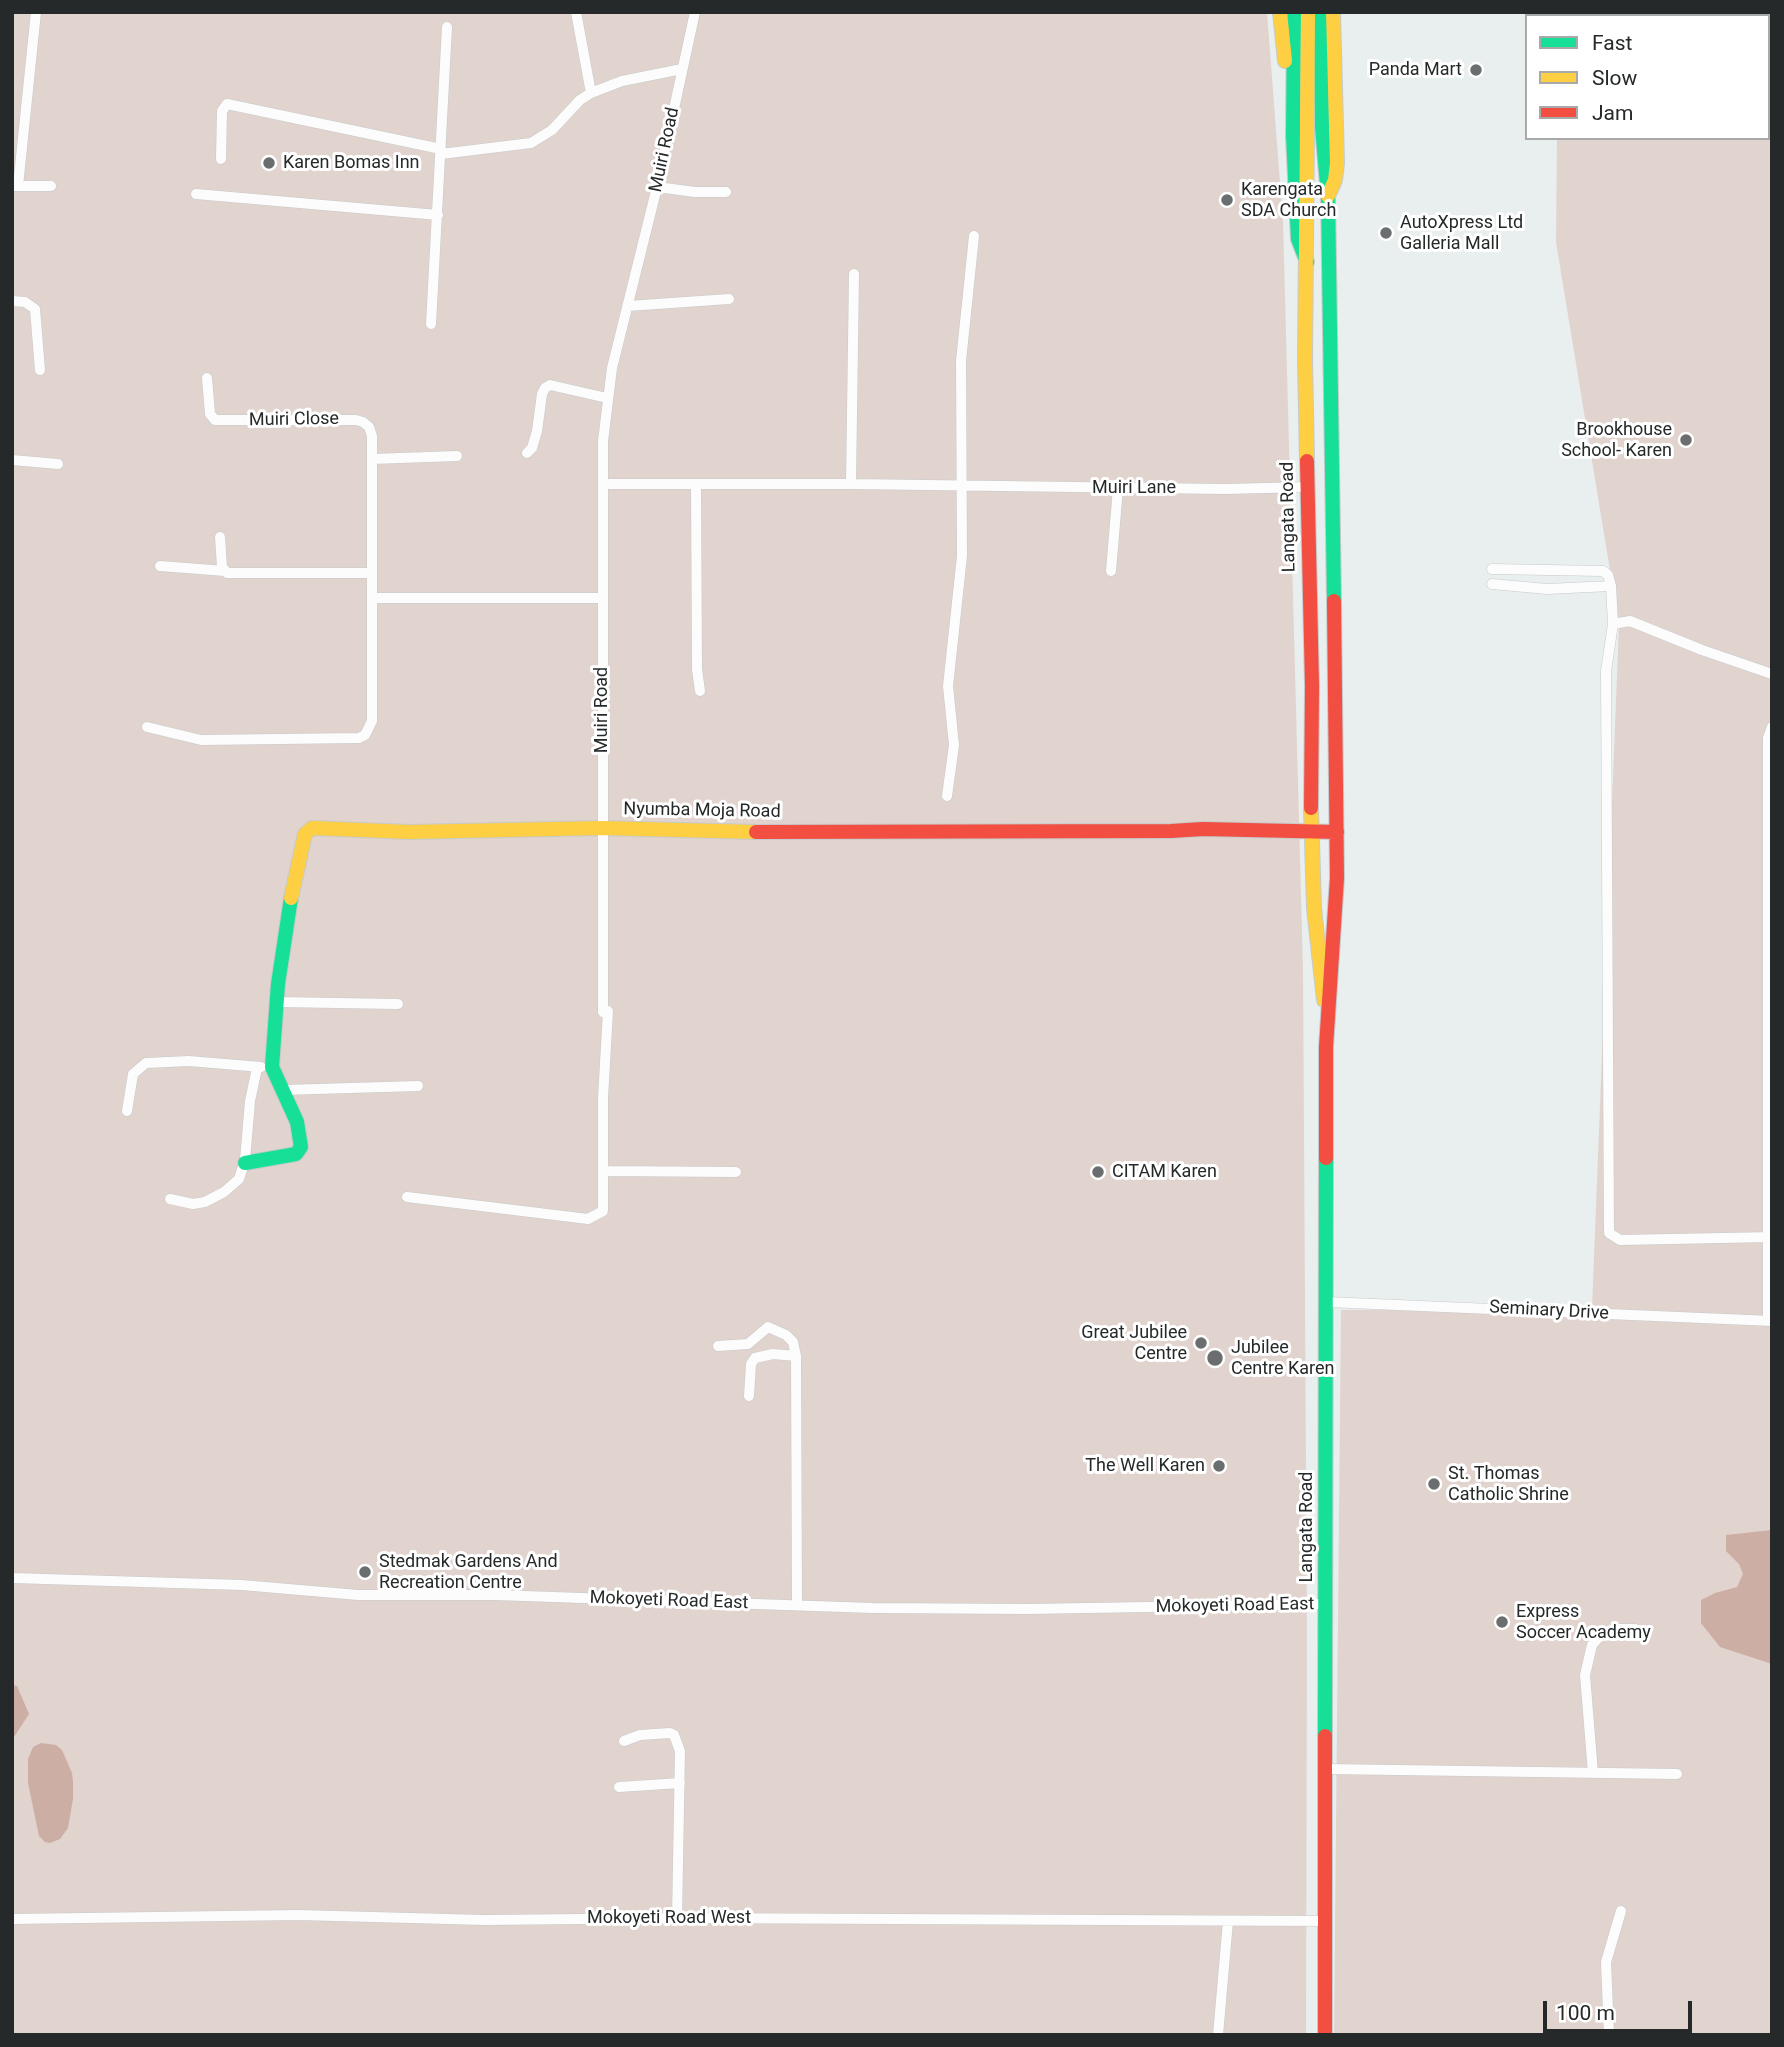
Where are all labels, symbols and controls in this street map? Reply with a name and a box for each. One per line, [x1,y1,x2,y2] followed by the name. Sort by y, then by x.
[1525,14,1770,140] legend
[1592,31,1632,55] text: Fast
[1369,59,1462,81] place label: Panda Mart
[1468,62,1484,78] marker: Panda Mart
[1592,66,1637,90] text: Slow
[1592,101,1633,125] text: Jam
[645,106,685,194] street label: Muiri Road
[283,152,420,174] place label: Karen Bomas Inn
[261,155,277,171] marker: Karen Bomas Inn
[1241,179,1336,222] place label: Karengata SDA Church
[1219,192,1235,208] marker: Karengata SDA Church
[1400,212,1523,255] place label: AutoXpress Ltd Galleria Mall
[1378,225,1394,241] marker: AutoXpress Ltd Galleria Mall
[249,408,339,432] street label: Muiri Close
[1561,419,1672,462] place label: Brookhouse School- Karen
[1678,432,1694,448] marker: Brookhouse School- Karen
[1277,461,1301,573] street label: Langata Road
[1092,477,1176,499] street label: Muiri Lane
[591,667,613,753] street label: Muiri Road
[623,799,781,823] street label: Nyumba Moja Road
[1112,1161,1217,1183] place label: CITAM Karen
[1090,1164,1106,1180] marker: CITAM Karen
[1489,1297,1609,1325] street label: Seminary Drive
[1081,1322,1187,1364] place label: Great Jubilee Centre
[1193,1335,1209,1351] marker: Great Jubilee Centre
[1231,1337,1335,1380] place label: Jubilee Centre Karen
[1205,1348,1225,1368] marker: Jubilee Centre Karen
[1085,1455,1205,1477] place label: The Well Karen
[1211,1458,1227,1474] marker: The Well Karen
[1448,1463,1569,1506] place label: St. Thomas Catholic Shrine
[1296,1472,1318,1582] street label: Langata Road
[1426,1476,1442,1492] marker: St. Thomas Catholic Shrine
[379,1551,558,1594] place label: Stedmak Gardens And Recreation Centre
[357,1564,373,1580] marker: Stedmak Gardens And Recreation Centre
[589,1587,749,1615] street label: Mokoyeti Road East
[1155,1594,1315,1618] street label: Mokoyeti Road East
[1516,1601,1651,1644] place label: Express Soccer Academy
[1494,1614,1510,1630] marker: Express Soccer Academy
[587,1907,751,1929] street label: Mokoyeti Road West
[1546,1988,1695,2032] scale bar
[1556,2001,1615,2025] text: 100 m

